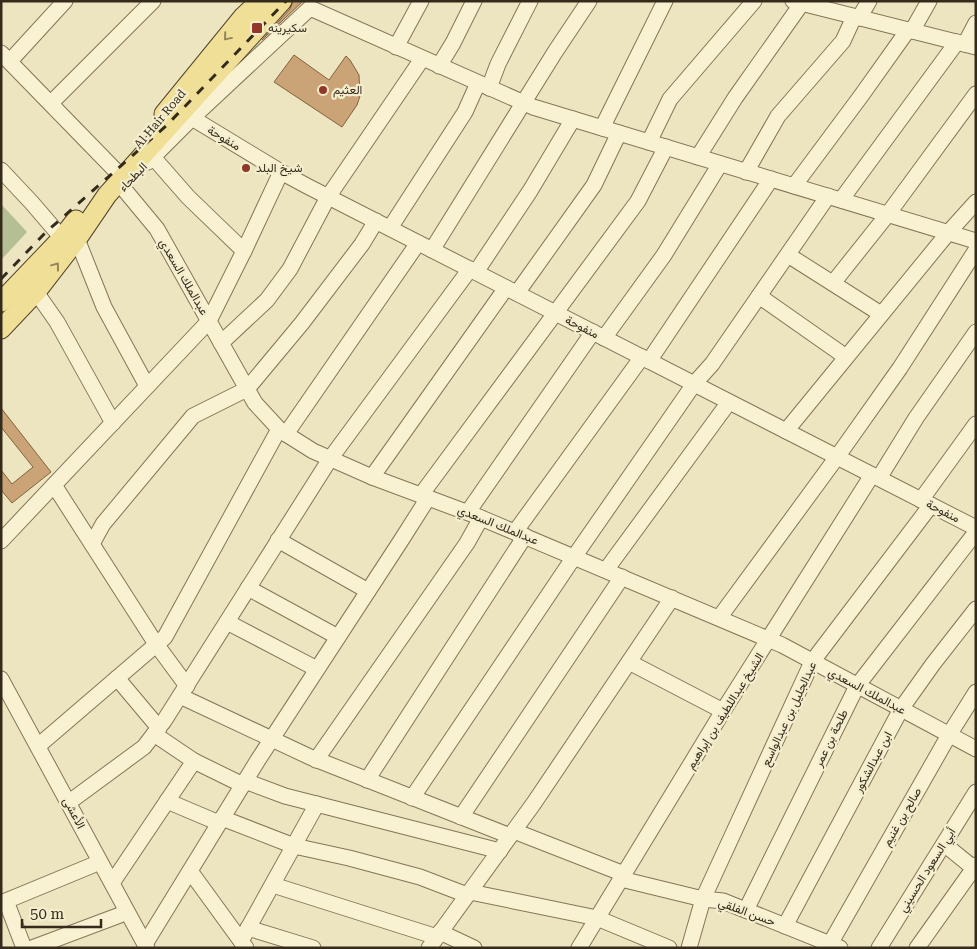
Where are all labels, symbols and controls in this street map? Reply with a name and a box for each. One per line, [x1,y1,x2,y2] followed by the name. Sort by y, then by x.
[250,21,264,35] marker: سكيرينه
[268,21,307,36] place label: سكيرينه
[223,32,232,41] one-way arrow
[333,83,362,98] place label: العثيم
[317,84,329,96] marker: العثيم
[131,86,189,151] street label: Al Hair Road
[204,123,243,154] street label: منفوحة
[116,160,150,194] street label: البطحاء
[256,161,302,177] place label: شيخ البلد
[240,162,252,174] marker: شيخ البلد
[154,236,212,319] street label: عبدالملك السعدي
[51,263,59,272] one-way arrow
[562,313,601,342] street label: منفوحة
[923,497,962,526] street label: منفوحة
[454,502,540,550] street label: عبدالملك السعدي
[683,650,768,773] street label: الشيخ عبداللطيف بن إبراهيم
[759,659,821,769] street label: عبدالجليل بن عبدالواسع
[824,665,908,720] street label: عبدالملك السعدي
[811,707,852,770] street label: طلحة بن عمر
[851,729,896,796] street label: ابن عبدالشكور
[880,785,926,850] street label: صالح بن غنيم
[59,795,88,832] street label: الأعشى
[896,825,961,916] street label: أبي السعود الحسيني
[716,895,777,932] street label: حسن الفلقي
[22,896,101,928] scale bar
[30,905,65,923] text: 50 m

